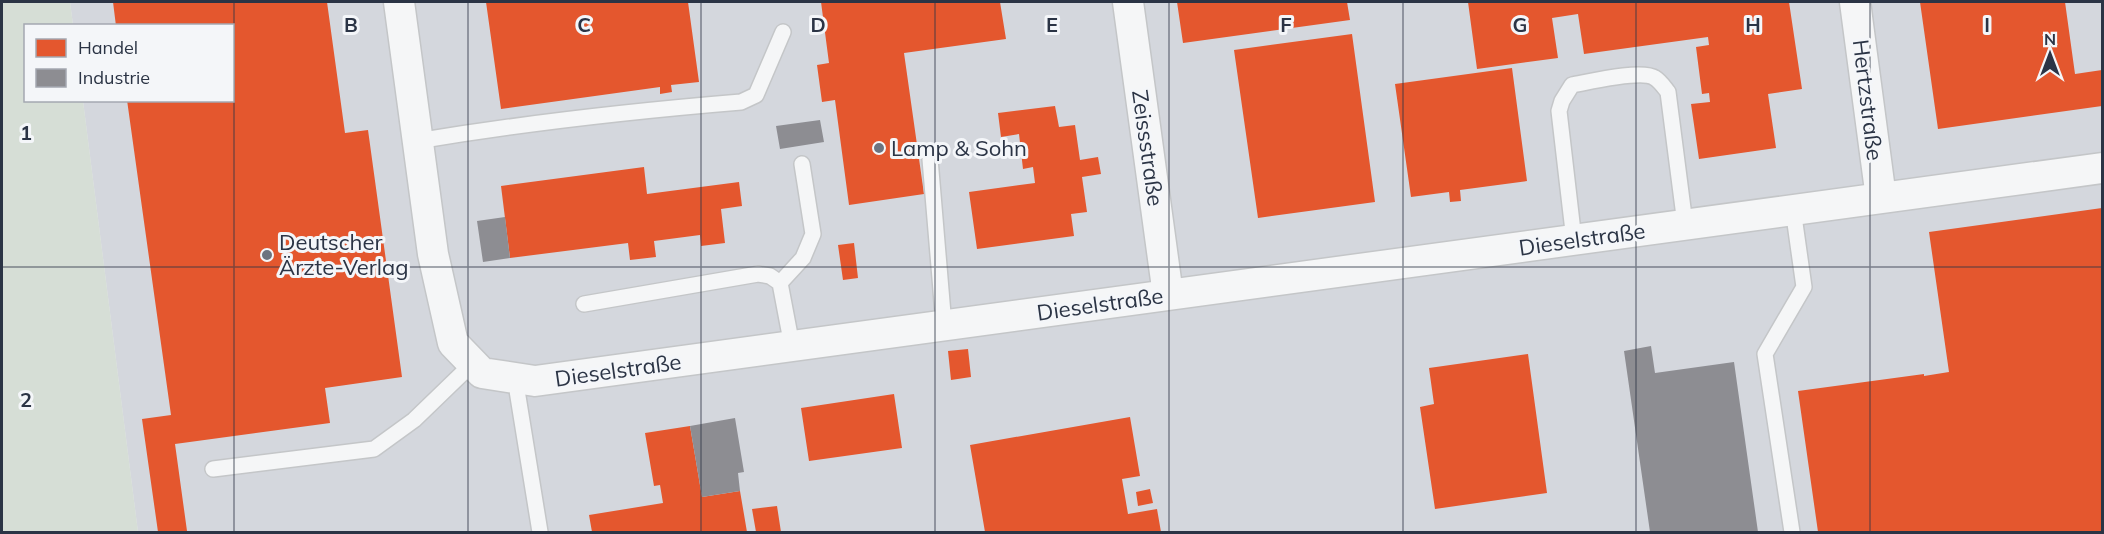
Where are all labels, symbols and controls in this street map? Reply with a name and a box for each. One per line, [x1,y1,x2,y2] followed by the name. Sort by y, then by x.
[344,12,358,37] text: B
[577,12,591,37] text: C
[810,12,826,37] text: D
[1046,12,1058,37] text: E
[1280,12,1292,37] text: F
[1513,12,1527,37] text: G
[1745,12,1761,37] text: H
[1984,12,1990,37] text: I
[24,24,234,102] legend
[2020,24,2080,84] north arrow
[2044,29,2056,49] text: N
[78,36,138,59] text: Handel
[1847,38,1889,162] street label: Hertzstraße
[78,66,150,89] text: Industrie
[1126,88,1170,208] street label: Zeissstraße
[20,120,32,145] text: 1
[891,134,1027,162] place label: Lamp & Sohn
[872,141,886,155] marker: Lamp & Sohn
[1517,216,1647,262] street label: Dieselstraße
[279,228,409,281] place label: Deutscher Ärzte-Verlag
[260,248,274,262] marker: Deutscher Ärzte-Verlag
[1035,281,1165,327] street label: Dieselstraße
[553,347,683,393] street label: Dieselstraße
[20,387,32,412] text: 2

